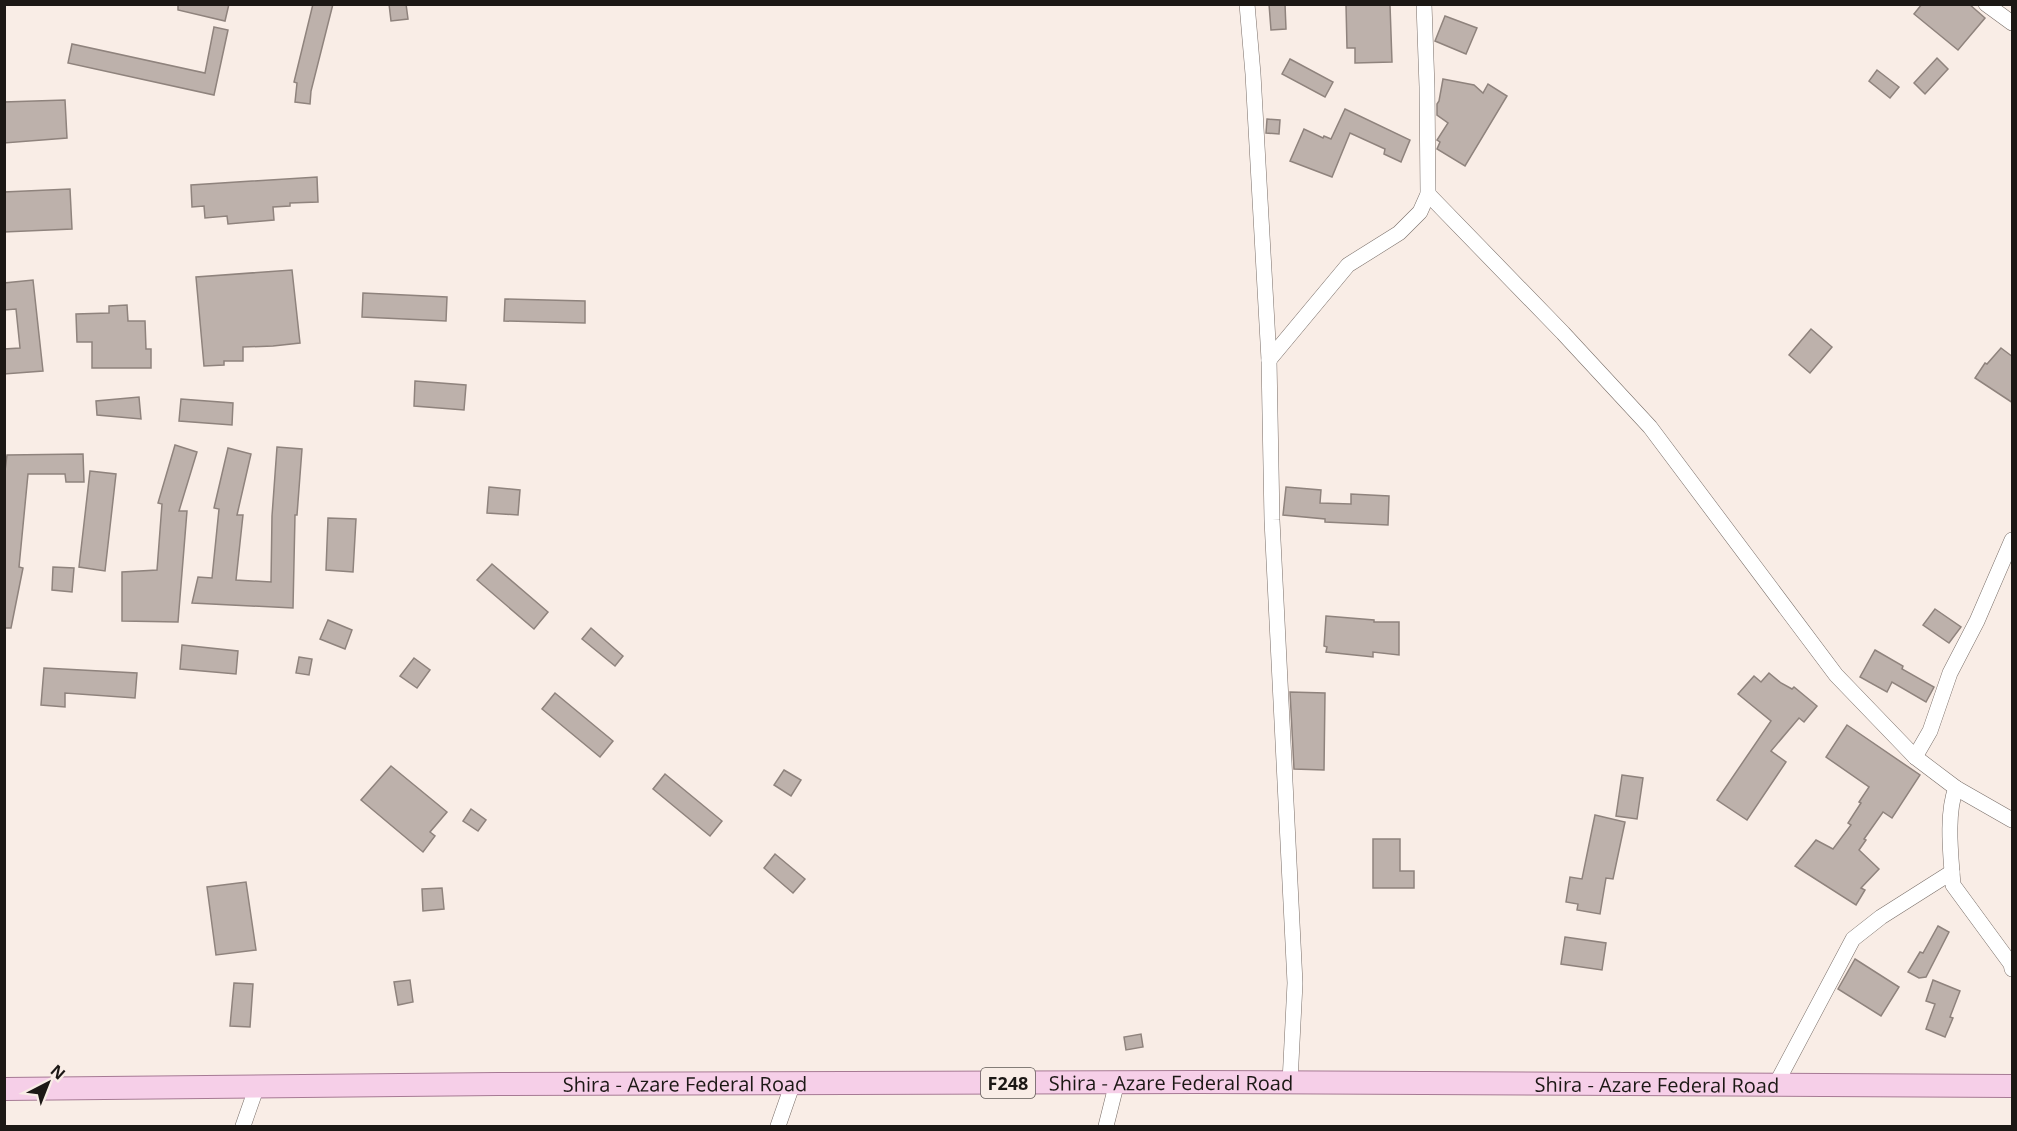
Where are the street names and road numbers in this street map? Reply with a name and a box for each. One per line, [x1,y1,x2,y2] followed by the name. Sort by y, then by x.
[981,1068,1035,1098] road number: F248
[1049,1068,1293,1096] street label: Shira - Azare Federal Road
[563,1070,807,1097] street label: Shira - Azare Federal Road
[1535,1070,1779,1098] street label: Shira - Azare Federal Road

